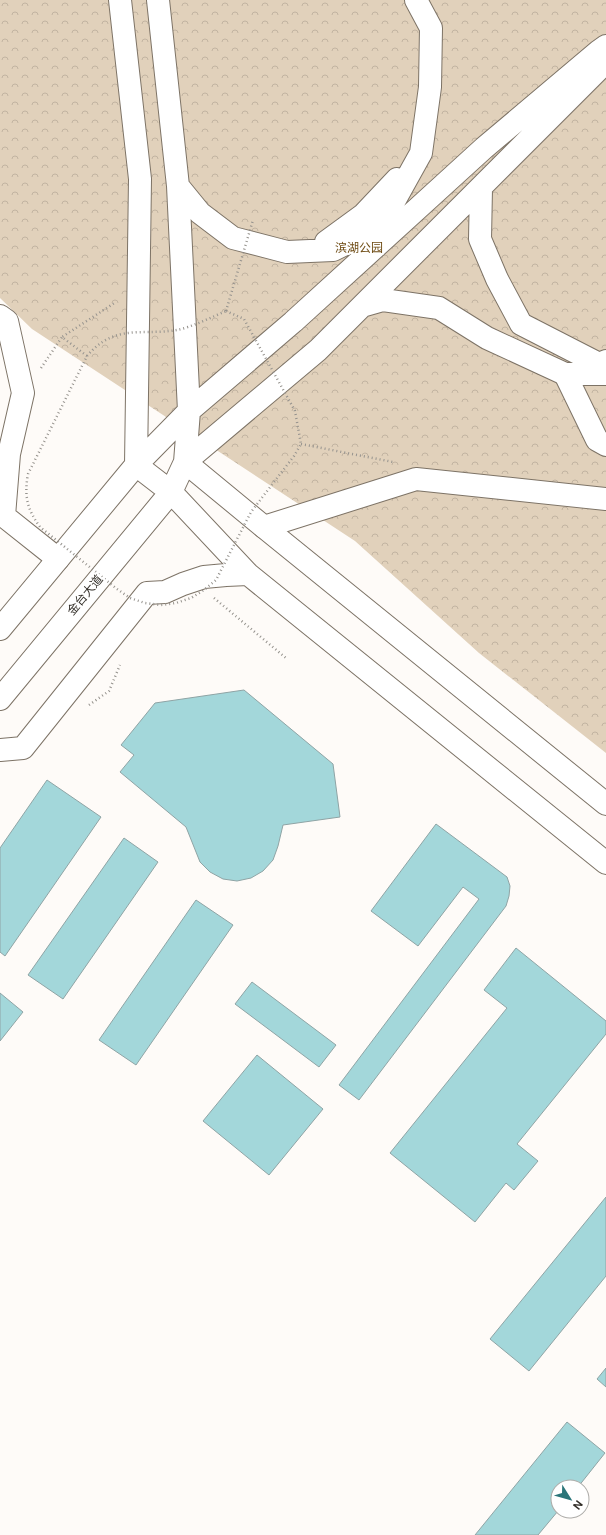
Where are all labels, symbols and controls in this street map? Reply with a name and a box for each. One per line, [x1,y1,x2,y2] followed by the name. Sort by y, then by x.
[335,240,383,256] park label: 滨湖公园
[63,571,107,619] street label: 金台大道
[550,1479,590,1519] north arrow
[570,1498,586,1512] text: N

